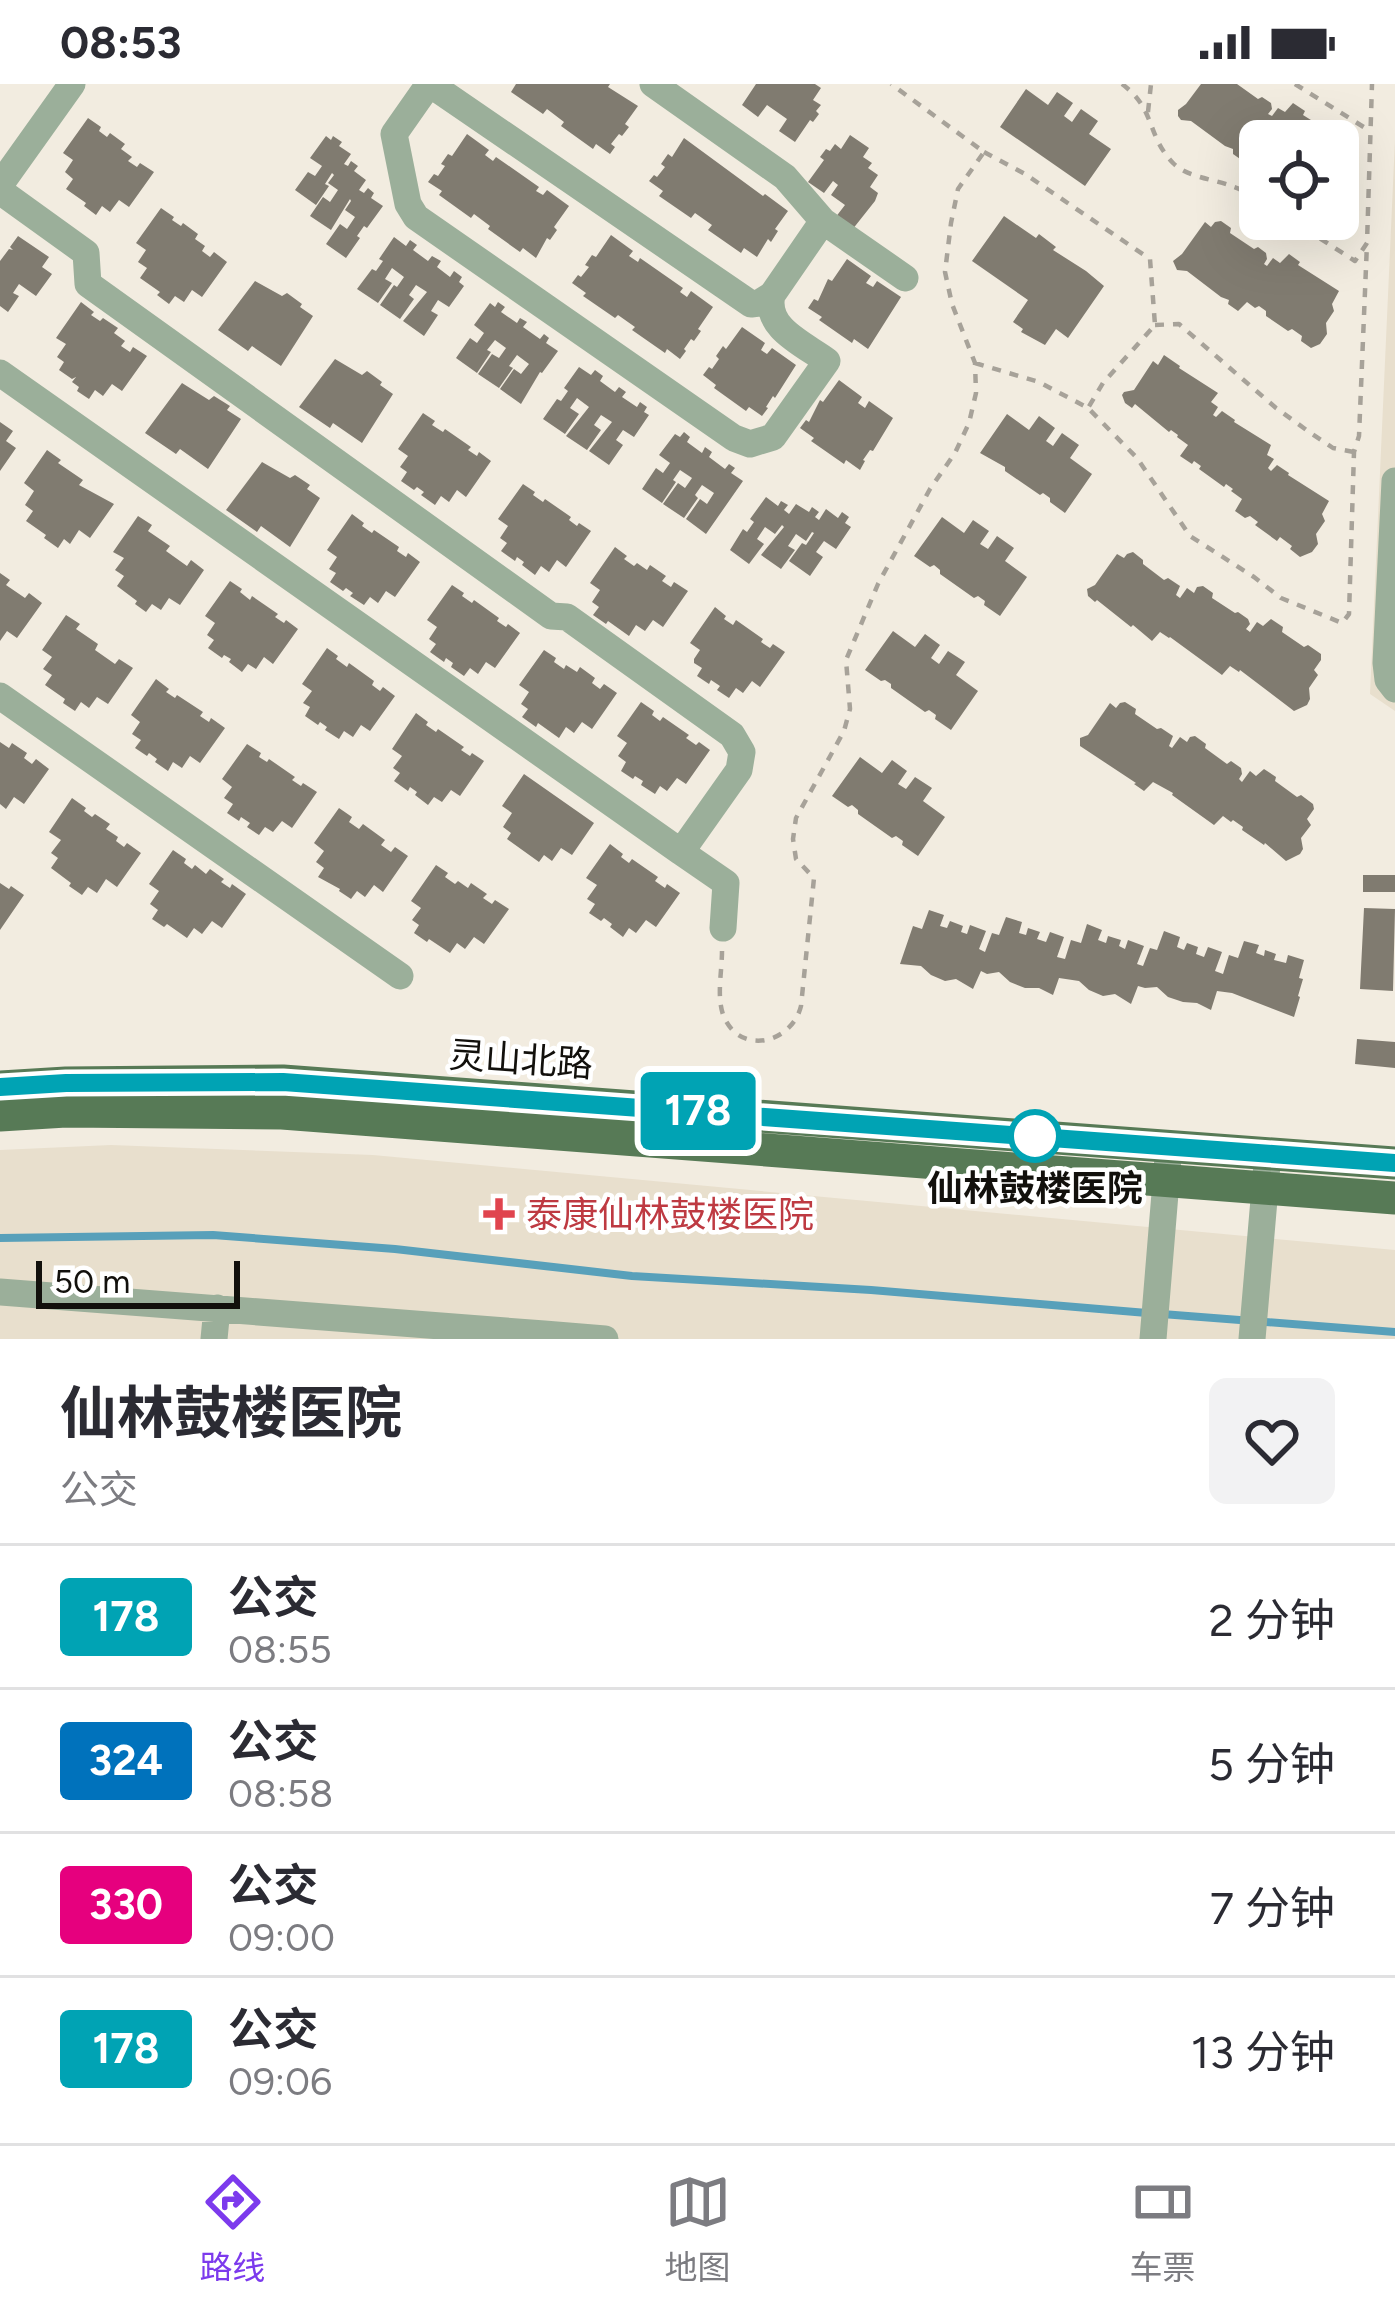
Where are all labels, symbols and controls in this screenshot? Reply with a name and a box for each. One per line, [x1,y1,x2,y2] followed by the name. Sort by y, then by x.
[60,15,181,69] text: 08:53
[1239,120,1359,240] map controls
[1239,120,1359,240] button: locate
[448,1033,594,1086] street label: 灵山北路
[629,1072,767,1150] line badge: 178
[665,1085,731,1136] text: 178
[1010,1111,1060,1161] marker: 仙林鼓楼医院
[927,1167,1143,1210] place label: 仙林鼓楼医院
[526,1193,814,1236] place label: 泰康仙林鼓楼医院
[483,1198,515,1230] marker: 泰康仙林鼓楼医院
[36,1255,240,1308] scale bar
[54,1262,130,1301] text: 50 m
[1209,1378,1335,1504] button: heart
[60,1379,402,1447] text: 仙林鼓楼医院
[60,1466,138,1513] text: 公交
[228,1570,318,1624] text: 公交
[93,1591,159,1642] text: 178
[1209,1593,1335,1647] text: 2 分钟
[228,1626,332,1673] text: 08:55
[228,1714,318,1768] text: 公交
[89,1735,163,1786] text: 324
[1208,1737,1335,1791] text: 5 分钟
[228,1770,333,1817] text: 08:58
[228,1858,318,1912] text: 公交
[89,1879,163,1930] text: 330
[1210,1881,1335,1935] text: 7 分钟
[228,1914,335,1961] text: 09:00
[228,2002,318,2056] text: 公交
[93,2023,159,2074] text: 178
[1191,2025,1335,2079] text: 13 分钟
[228,2058,332,2105] text: 09:06
[200,2169,266,2289] tab: 路线
[665,2169,731,2289] tab: 地图
[1130,2169,1196,2289] tab: 车票

